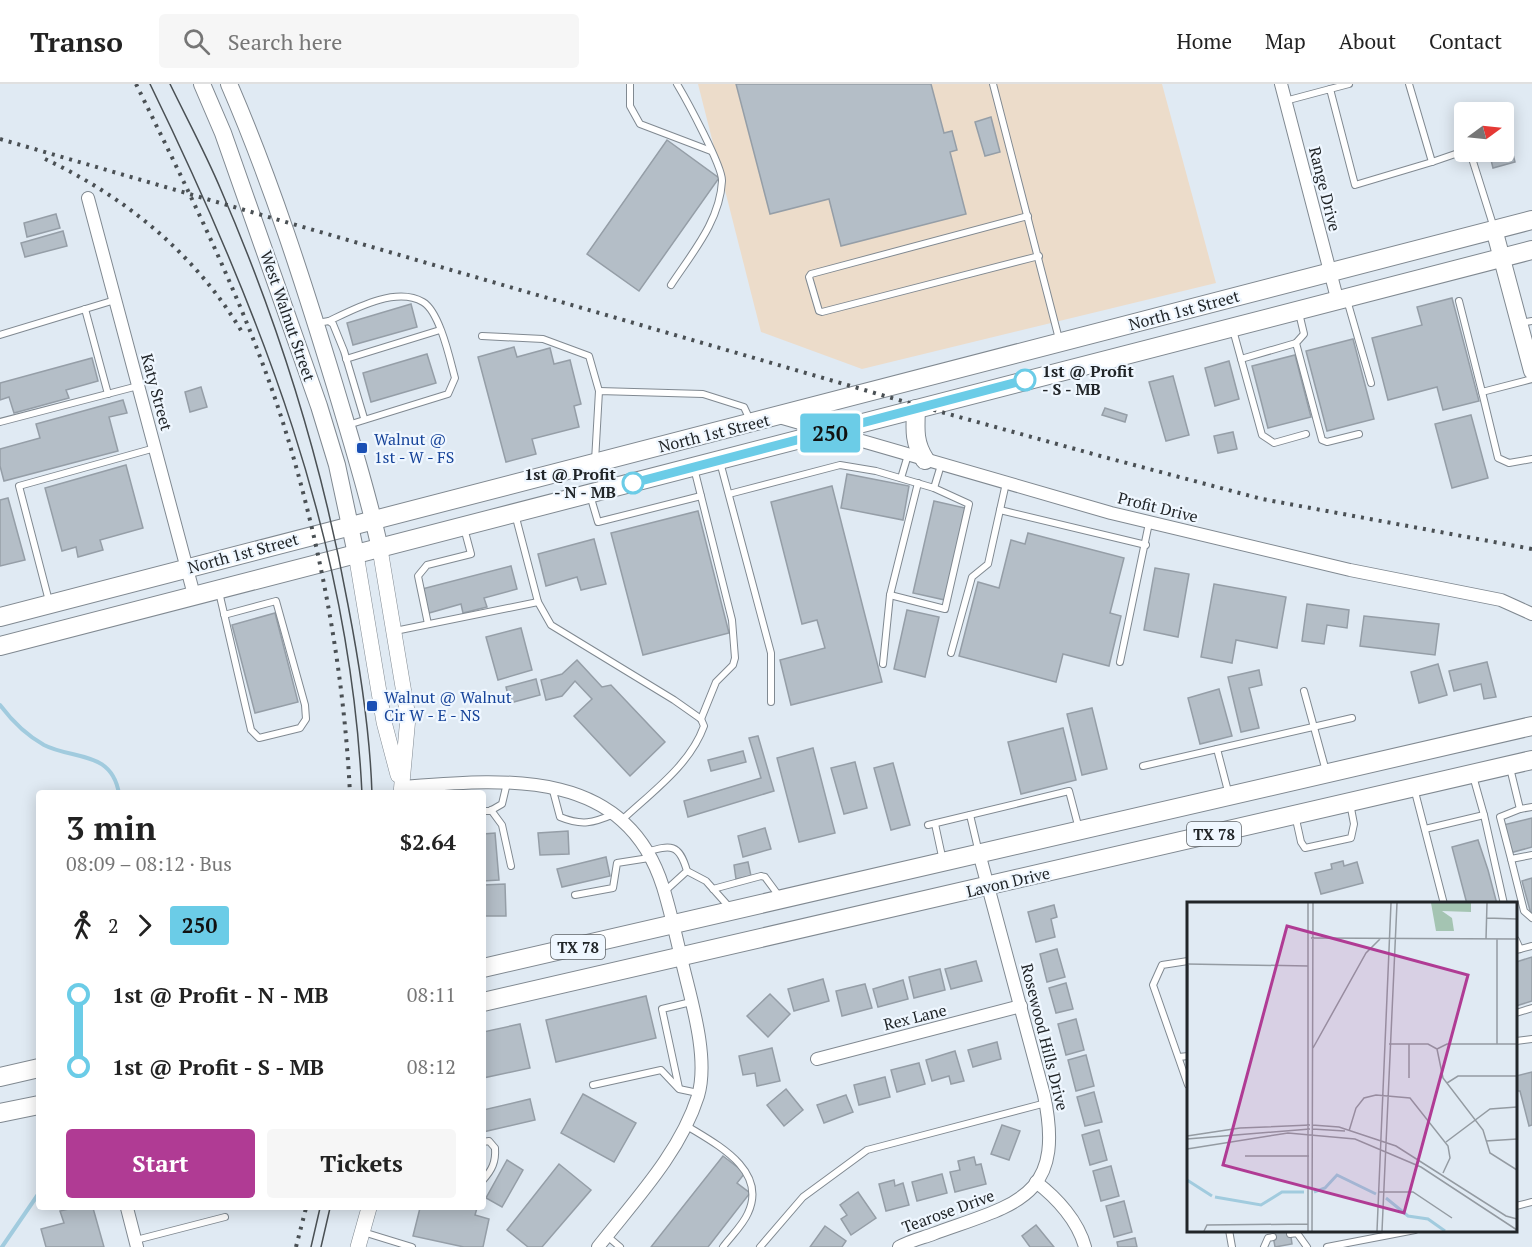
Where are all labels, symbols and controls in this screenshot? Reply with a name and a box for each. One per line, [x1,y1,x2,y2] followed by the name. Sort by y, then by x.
[159,14,579,68] search box
[30,23,123,60] text: Transo
[180,25,213,58] icon: search
[228,27,342,56] text: Search here
[1176,27,1232,55] text: Home
[1265,27,1306,55] text: Map
[1339,27,1396,55] text: About
[1429,27,1502,55] text: Contact
[1454,102,1514,162] north arrow
[1454,102,1514,162] map controls
[1304,144,1346,234] street label: Range Drive
[255,248,321,384] street label: West Walnut Street
[1126,285,1242,335] street label: North 1st Street
[136,351,178,433] street label: Katy Street
[1042,360,1134,400] place label: 1st @ Profit - S - MB
[1014,369,1036,391] marker: 1st @ Profit - S - MB
[656,409,772,457] street label: North 1st Street
[796,414,864,452] line badge: 250
[812,419,848,447] text: 250
[374,428,454,468] place label: Walnut @ 1st - W - FS
[355,441,369,455] marker: Walnut @ 1st - W - FS
[524,463,617,503] place label: 1st @ Profit - N - MB
[622,472,644,494] marker: 1st @ Profit - N - MB
[1116,486,1200,528] street label: Profit Drive
[185,528,301,578] street label: North 1st Street
[384,686,512,726] place label: Walnut @ Walnut Cir W - E - NS
[365,699,379,713] marker: Walnut @ Walnut Cir W - E - NS
[66,806,156,849] text: 3 min
[1187,822,1241,846] road number: TX 78
[400,827,456,856] text: $2.64
[66,850,232,877] text: 08:09 – 08:12 · Bus
[964,862,1052,902] street label: Lavon Drive
[1187,902,1517,1232] inset map
[66,909,99,942] icon: walk
[128,909,161,942] icon: forward
[182,911,217,939] text: 250
[108,912,119,939] text: 2
[551,935,605,959] road number: TX 78
[1016,961,1074,1113] street label: Rosewood Hills Drive
[112,980,329,1009] text: 1st @ Profit - N - MB
[407,981,456,1008] text: 08:11
[881,999,949,1035] street label: Rex Lane
[112,1052,324,1081] text: 1st @ Profit - S - MB
[407,1053,456,1080] text: 08:12
[66,1129,255,1198] button: Start
[267,1129,456,1198] button: Tickets
[899,1184,997,1238] street label: Tearose Drive

